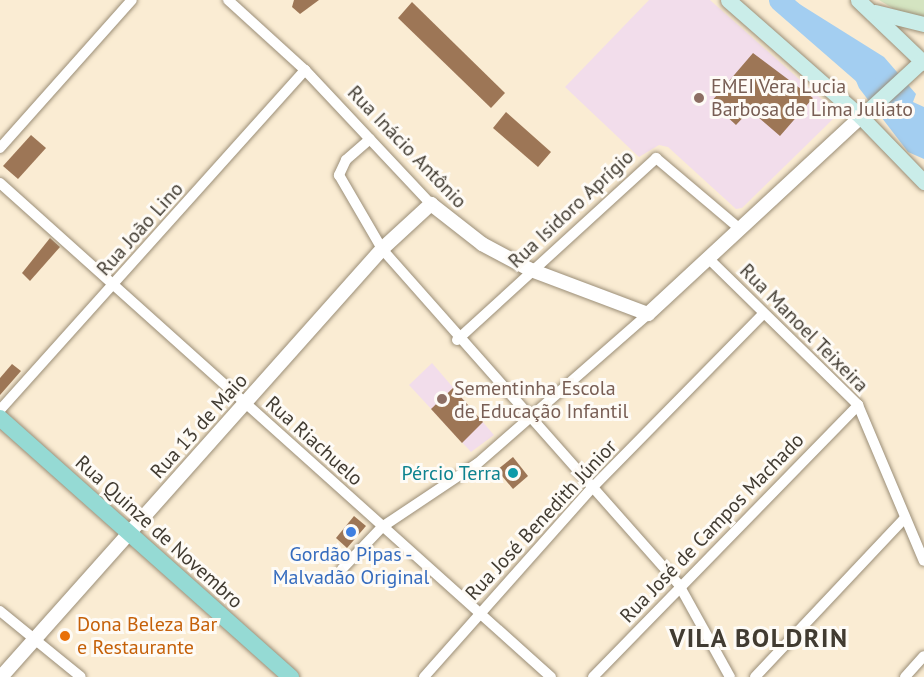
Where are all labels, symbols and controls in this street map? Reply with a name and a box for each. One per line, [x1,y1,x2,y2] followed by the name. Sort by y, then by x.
[711,74,913,121] place label: EMEI Vera Lucia Barbosa de Lima Juliato
[342,80,472,214] street label: Rua Inácio Antônio
[692,91,706,105] marker: EMEI Vera Lucia Barbosa de Lima Juliato
[503,145,639,273] street label: Rua Isidoro Aprígio
[92,177,188,281] street label: Rua João Lino
[734,258,874,398] street label: Rua Manoel Teixeira
[146,369,252,483] street label: Rua 13 de Maio
[454,376,628,423] place label: Sementinha Escola de Educação Infantil
[260,391,368,491] street label: Rua Riachuelo
[435,392,449,406] marker: Sementinha Escola de Educação Infantil
[615,428,809,628] street label: Rua José de Campos Machado
[460,435,622,605] street label: Rua José Benedith Júnior
[70,450,248,614] street label: Rua Quinze de Novembro
[401,461,501,485] place label: Pércio Terra
[506,466,520,480] marker: Pércio Terra
[344,525,358,539] marker: Gordão Pipas - Malvadão Original
[273,542,429,589] place label: Gordão Pipas - Malvadão Original
[77,612,217,659] place label: Dona Beleza Bar e Restaurante
[669,622,849,654] district label: VILA BOLDRIN
[58,629,72,643] marker: Dona Beleza Bar e Restaurante

